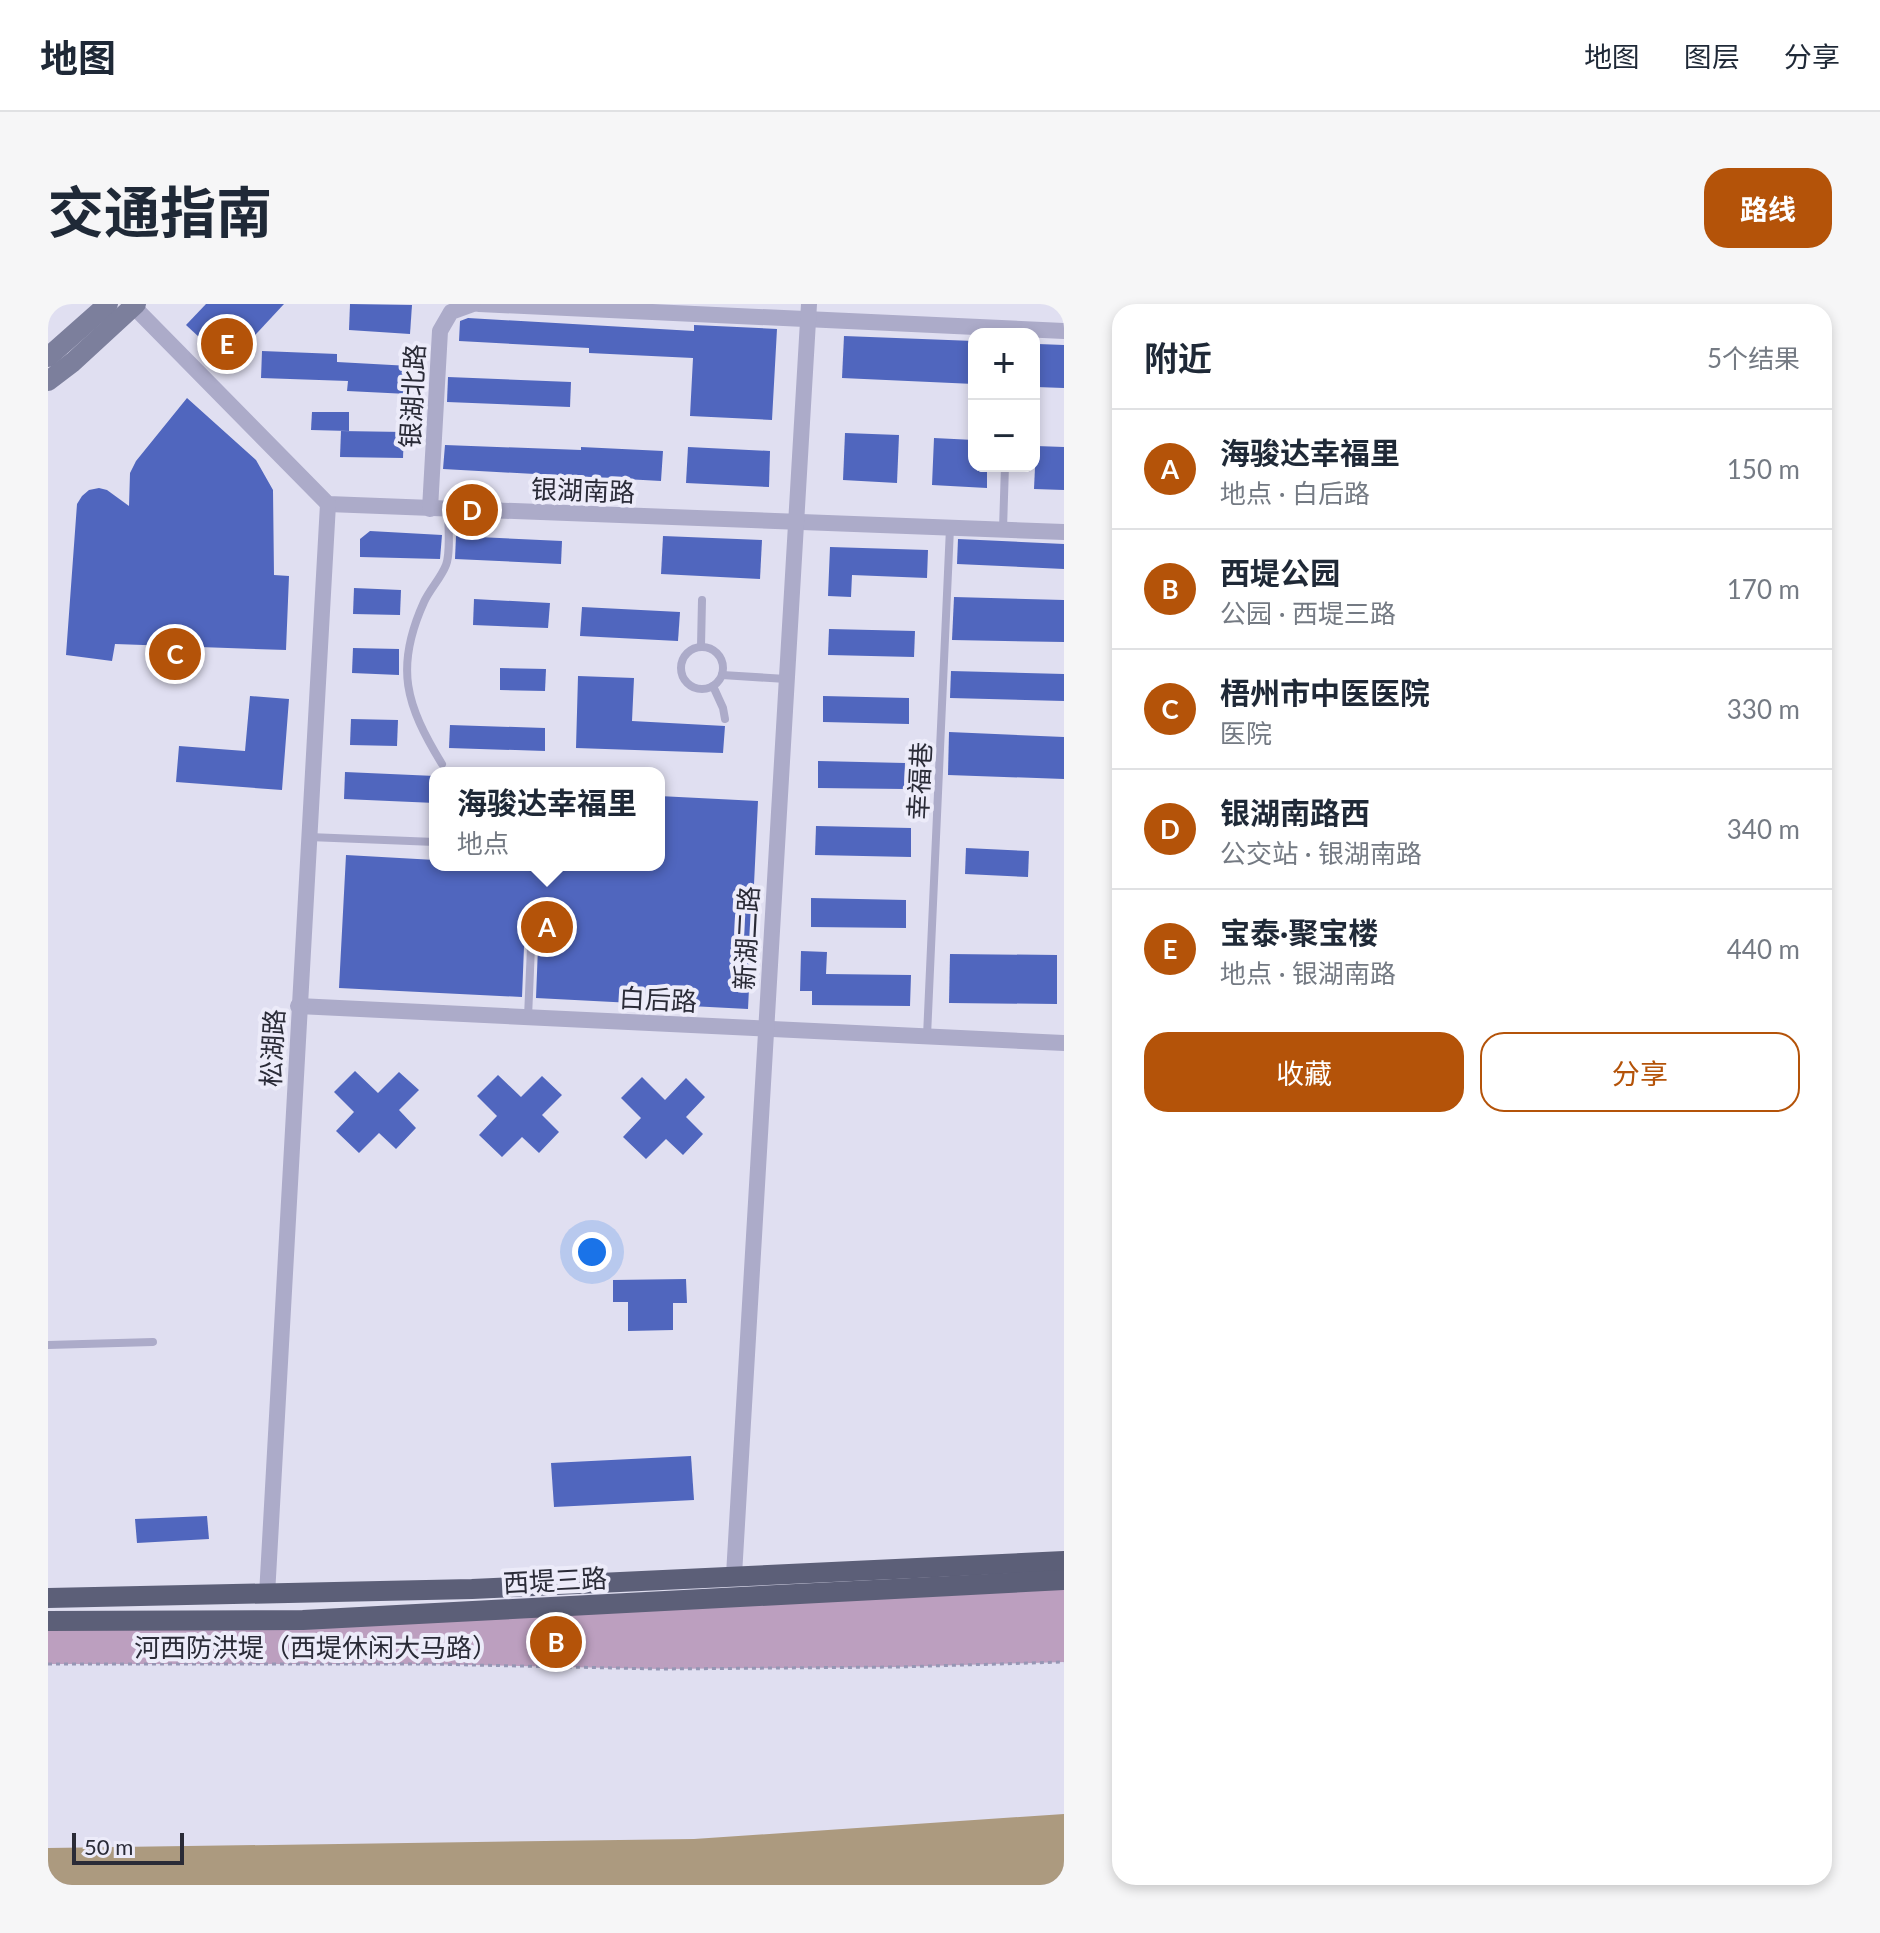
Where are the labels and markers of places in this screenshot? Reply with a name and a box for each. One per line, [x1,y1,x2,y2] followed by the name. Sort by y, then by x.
[201,314,253,374] pin: E
[446,480,498,540] pin: D
[149,624,201,684] pin: C
[521,897,573,957] pin: A
[530,1612,582,1672] pin: B

